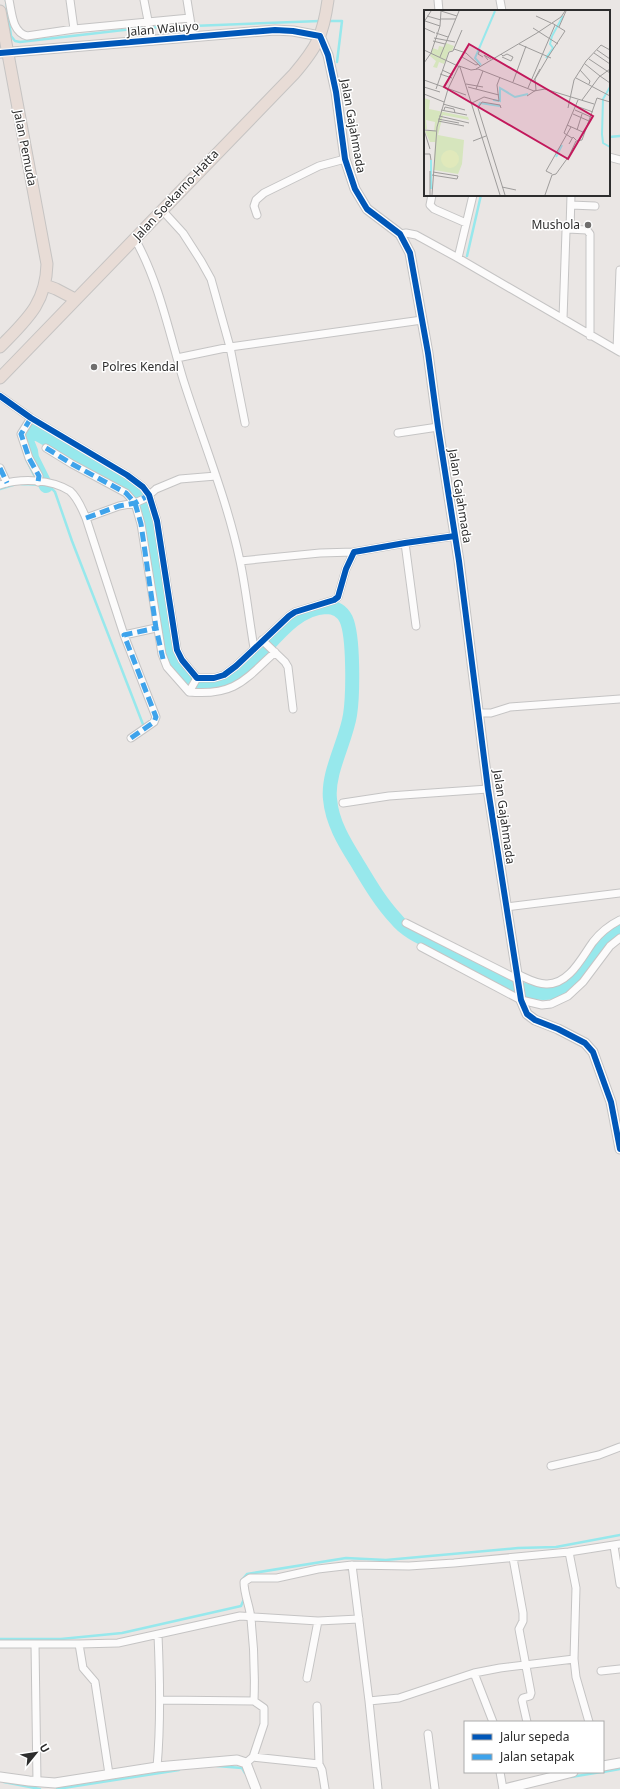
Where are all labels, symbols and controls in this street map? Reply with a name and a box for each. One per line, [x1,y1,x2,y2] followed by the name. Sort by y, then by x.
[424,10,610,196] inset map
[125,17,200,40] street label: Jalan Waluyo
[337,77,370,174] street label: Jalan Gajahmada
[10,107,41,187] street label: Jalan Pemuda
[128,145,222,245] street label: Jalan Soekarno-Hatta
[531,216,580,233] place label: Mushola
[583,220,593,230] marker: Mushola
[102,358,179,375] place label: Polres Kendal
[89,362,99,372] marker: Polres Kendal
[444,447,476,544] street label: Jalan Gajahmada
[489,768,520,865] street label: Jalan Gajahmada
[464,1721,604,1773] legend
[499,1728,569,1745] text: Jalur sepeda
[16,1733,56,1773] north arrow
[37,1740,54,1755] text: U
[499,1748,575,1765] text: Jalan setapak

